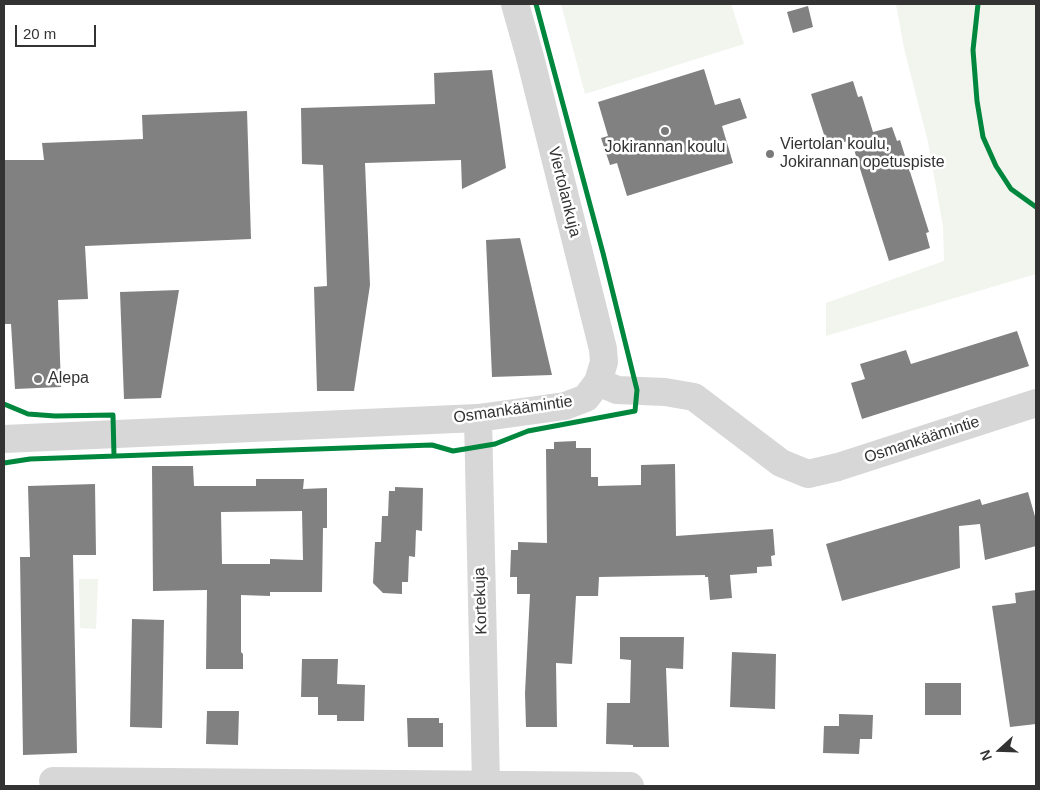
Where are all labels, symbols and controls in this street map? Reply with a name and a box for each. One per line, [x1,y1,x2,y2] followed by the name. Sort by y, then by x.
[18,15,99,47] scale bar
[23,25,56,42] text: 20 m
[659,125,671,137] marker: Jokirannan koulu
[780,135,945,173] place label: Viertolan koulu, Jokirannan opetuspiste
[605,138,725,158] place label: Jokirannan koulu
[544,145,584,239] street label: Viertolankuja
[764,148,776,160] marker: Viertolan koulu, Jokirannan opetuspiste
[48,369,89,389] place label: Alepa
[32,373,44,385] marker: Alepa
[452,392,574,428] street label: Osmankäämintie
[862,412,982,468] street label: Osmankäämintie
[470,567,492,635] street label: Kortekuja
[975,725,1025,775] north arrow
[977,748,995,763] text: N

